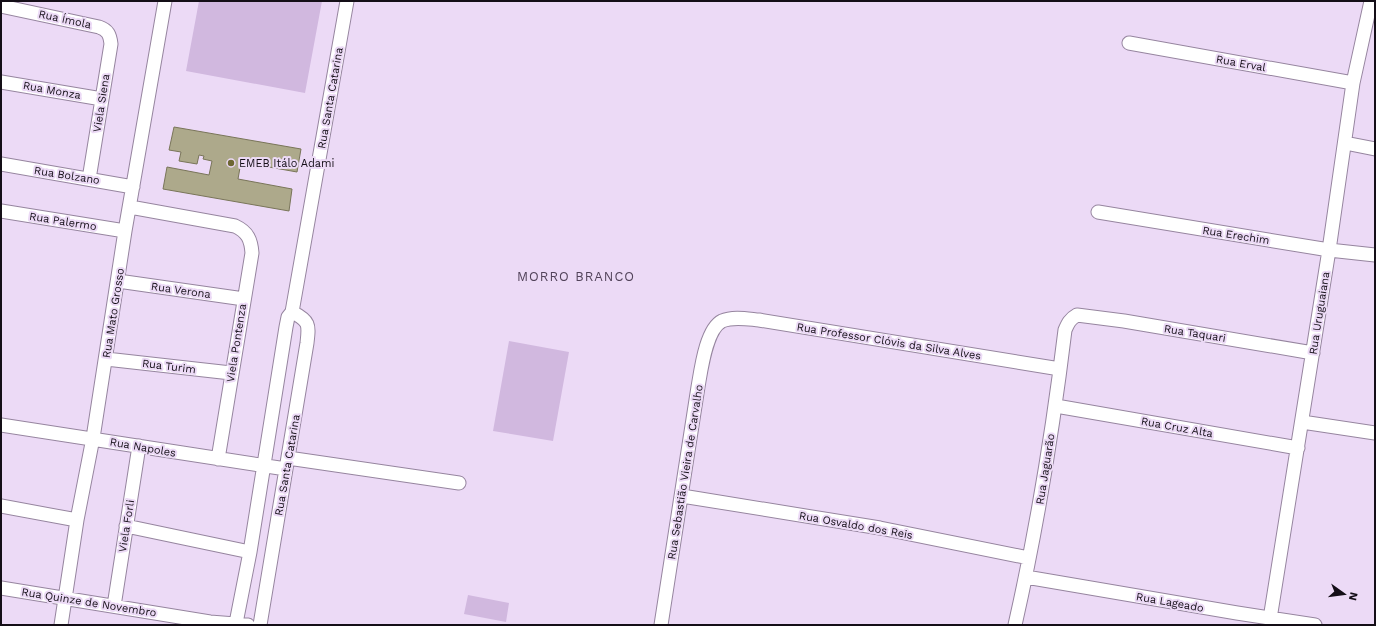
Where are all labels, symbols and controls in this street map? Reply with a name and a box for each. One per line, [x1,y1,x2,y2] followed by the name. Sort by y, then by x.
[37,7,93,31] street label: Rua Ímola
[315,46,346,150] street label: Rua Santa Catarina
[1215,53,1267,74] street label: Rua Erval
[90,73,113,133] street label: Viela Siena
[22,79,82,102] street label: Rua Monza
[239,157,334,170] place label: EMEB Itálo Adami
[226,158,236,168] marker: EMEB Itálo Adami
[33,164,101,187] street label: Rua Bolzano
[28,210,97,233] street label: Rua Palermo
[1201,224,1270,247] street label: Rua Erechim
[100,267,127,359] street label: Rua Mato Grosso
[517,269,635,284] district label: MORRO BRANCO
[1307,271,1332,355] street label: Rua Uruguaiana
[150,280,212,301] street label: Rua Verona
[224,303,249,383] street label: Viela Pontenza
[796,320,982,363] street label: Rua Professor Clóvis da Silva Alves
[1163,322,1227,345] street label: Rua Taquari
[141,357,197,376] street label: Rua Turim
[665,384,706,560] street label: Rua Sebastião Vieira de Carvalho
[272,413,303,517] street label: Rua Santa Catarina
[1140,415,1214,440] street label: Rua Cruz Alta
[1033,433,1058,506] street label: Rua Jaguarão
[109,435,177,460] street label: Rua Napoles
[116,499,137,553] street label: Viela Forli
[798,509,914,542] street label: Rua Osvaldo dos Reis
[1324,574,1364,614] north arrow
[21,585,157,620] street label: Rua Quinze de Novembro
[1135,590,1205,615] street label: Rua Lageado
[1346,591,1361,602] text: N

